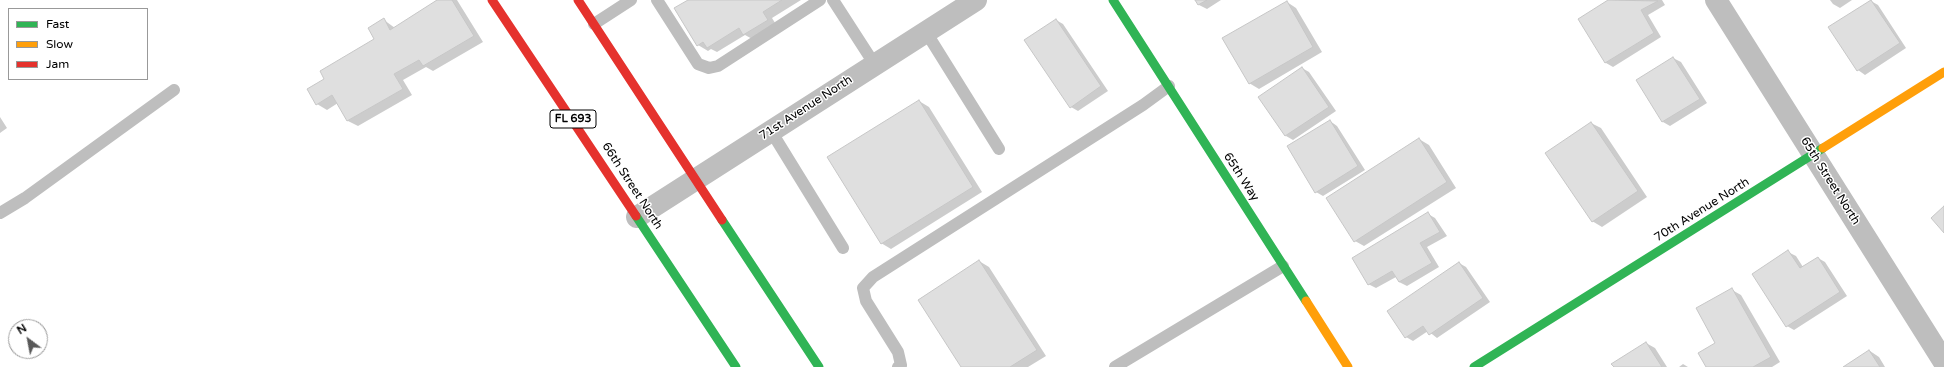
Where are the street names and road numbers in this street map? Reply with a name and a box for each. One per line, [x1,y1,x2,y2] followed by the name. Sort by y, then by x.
[757,73,855,143] street label: 71st Avenue North
[550,110,596,128] road number: FL 693
[1797,134,1863,228] street label: 65th Street North
[599,140,665,232] street label: 66th Street North
[1220,150,1262,204] street label: 65th Way
[1652,175,1752,245] street label: 70th Avenue North

